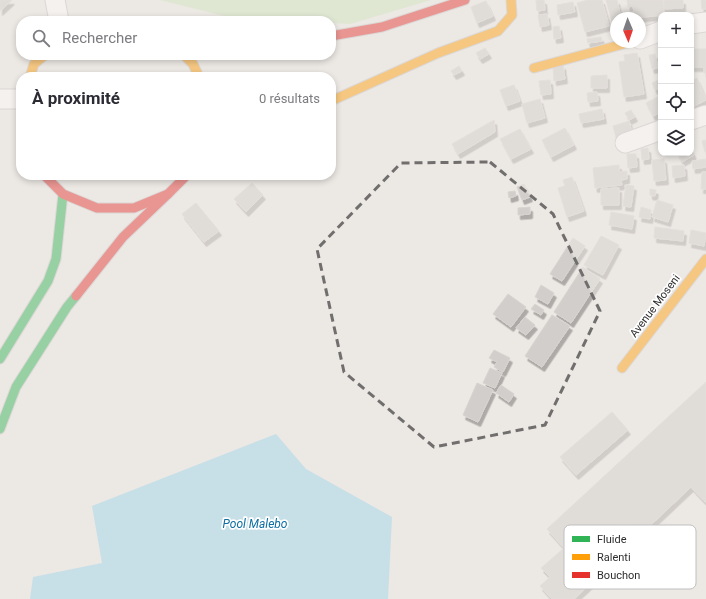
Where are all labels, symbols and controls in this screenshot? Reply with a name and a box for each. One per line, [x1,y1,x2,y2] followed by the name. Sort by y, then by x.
[610,12,646,48] north arrow
[658,12,694,156] map controls
[658,12,694,48] button: +
[16,16,336,60] search box
[30,27,52,49] icon: search
[62,29,137,47] text: Rechercher
[658,48,694,84] button: −
[658,84,694,120] button: locate
[32,88,120,108] text: À proximité
[259,91,320,106] text: 0 résultats
[658,120,694,156] button: layers
[627,272,683,340] street label: Avenue Moseni
[223,517,288,531] water label: Pool Malebo
[564,525,696,589] legend
[597,533,627,546] text: Fluide
[597,551,631,564] text: Ralenti
[597,569,640,582] text: Bouchon

